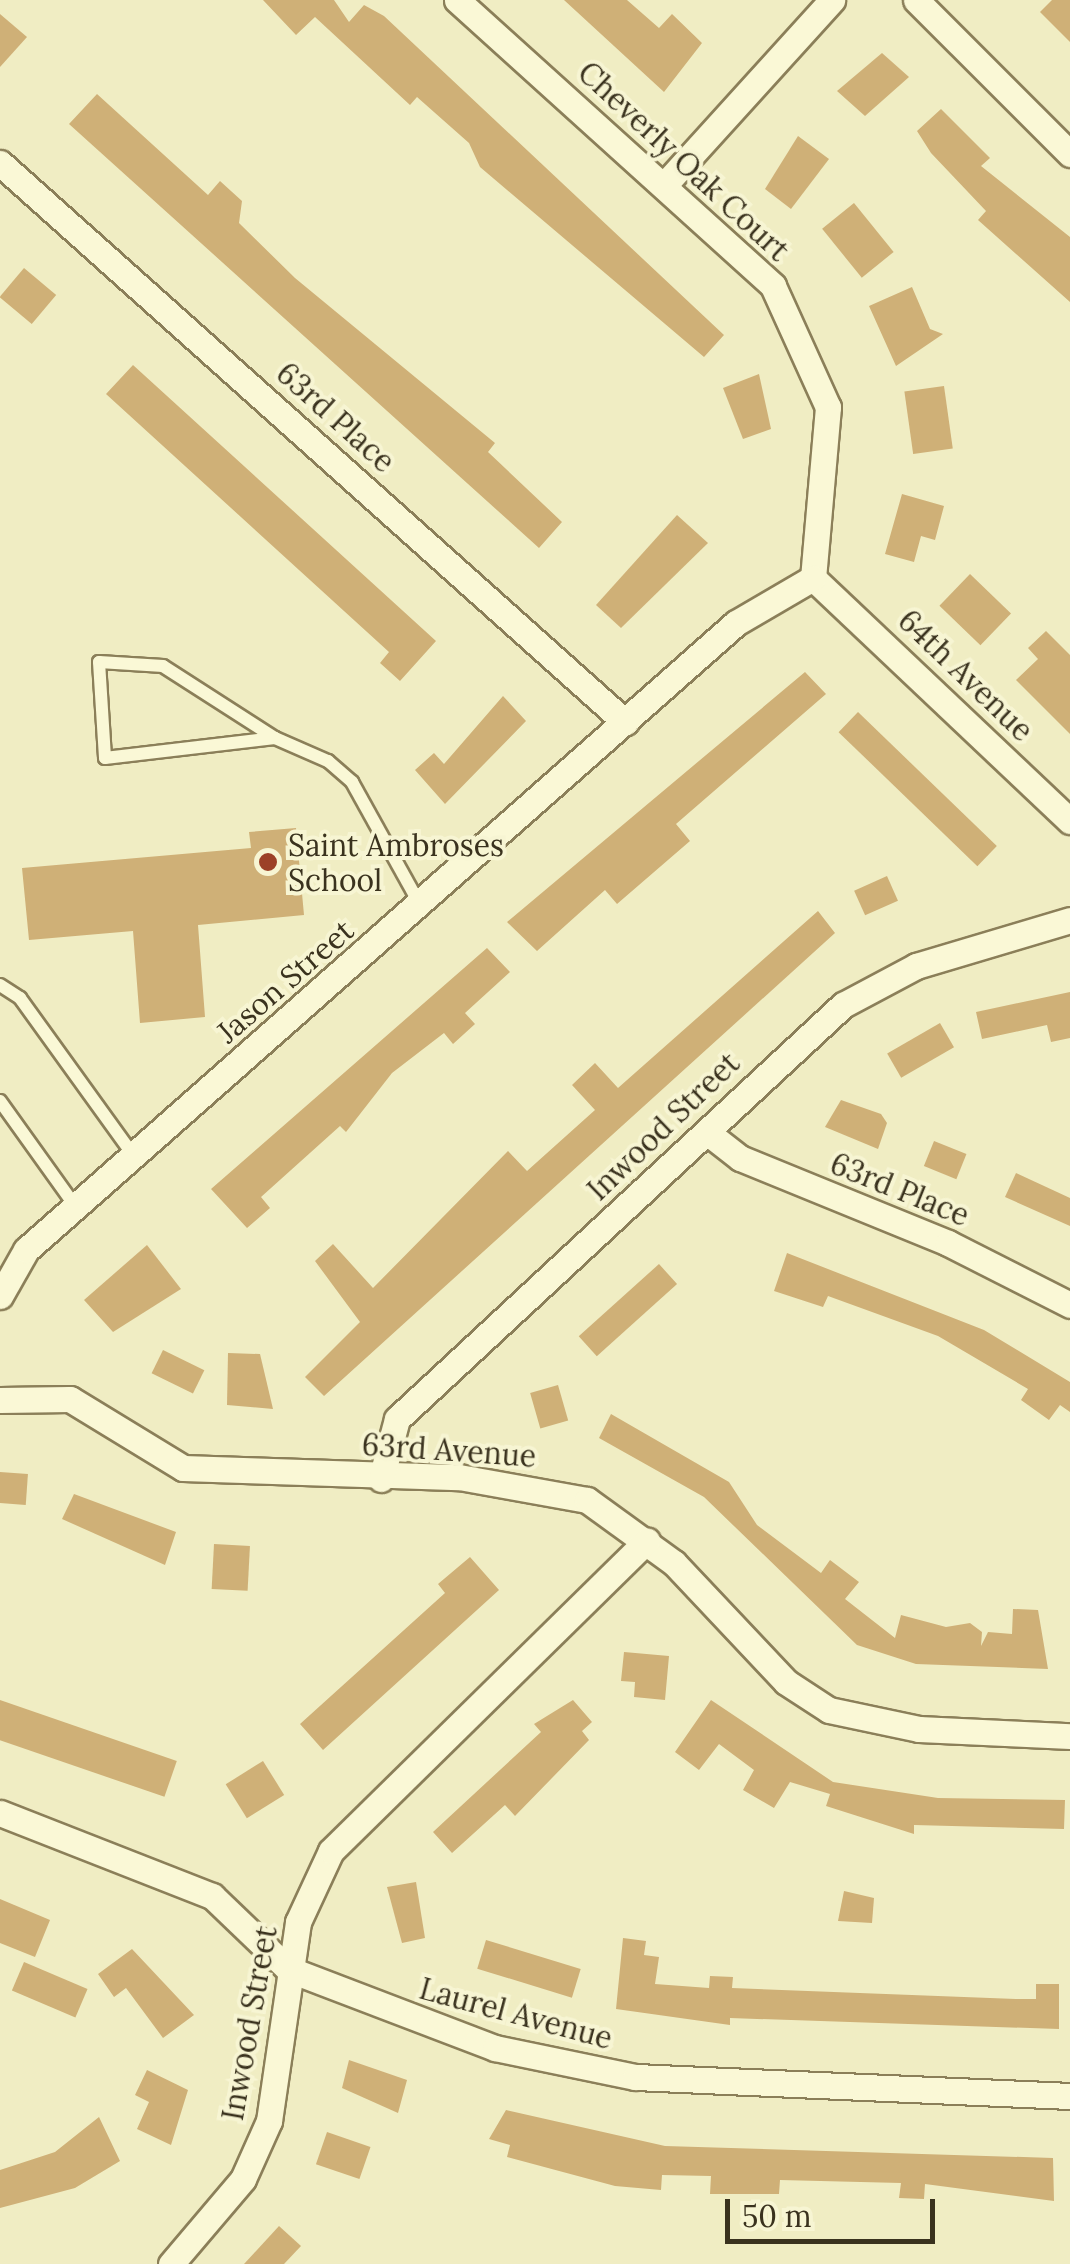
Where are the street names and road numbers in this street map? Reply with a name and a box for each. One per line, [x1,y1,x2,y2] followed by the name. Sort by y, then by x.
[571,54,797,268] street label: Cheverly Oak Court
[270,355,402,479] street label: 63rd Place
[891,602,1041,748] street label: 64th Avenue
[209,912,361,1050] street label: Jason Street
[580,1045,746,1207] street label: Inwood Street
[825,1145,975,1233] street label: 63rd Place
[361,1426,537,1474] street label: 63rd Avenue
[214,1923,284,2123] street label: Inwood Street
[416,1970,616,2056] street label: Laurel Avenue

